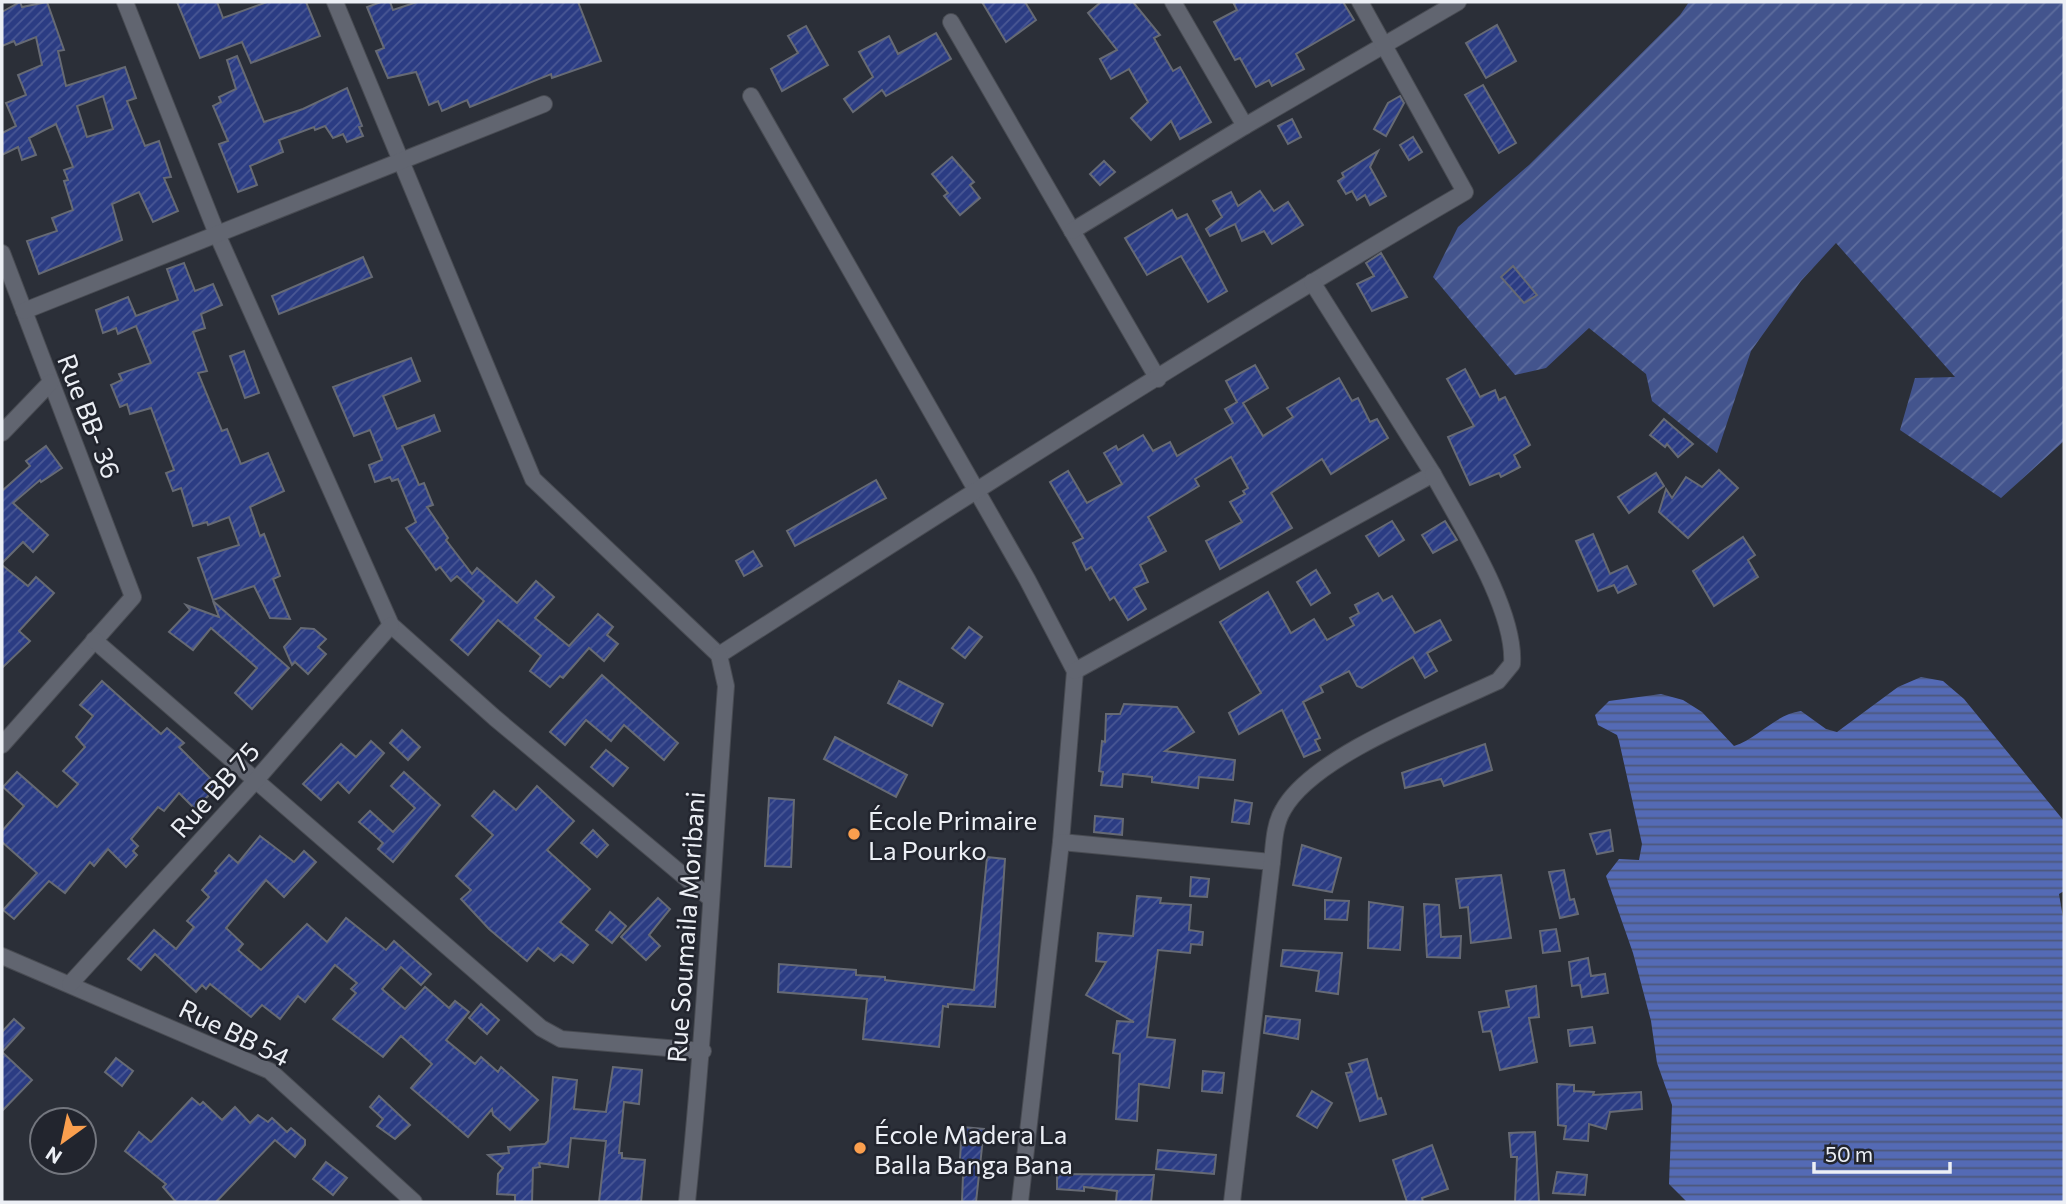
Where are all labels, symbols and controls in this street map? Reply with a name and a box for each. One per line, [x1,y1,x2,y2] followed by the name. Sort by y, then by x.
[52,349,128,483] street label: Rue BB- 36
[163,735,265,843] street label: Rue BB 75
[660,790,710,1064] street label: Rue Soumaila Moribani
[868,804,1037,865] place label: École Primaire La Pourko
[846,826,862,842] marker: École Primaire La Pourko
[174,992,296,1072] street label: Rue BB 54
[28,1106,98,1176] north arrow
[874,1118,1073,1179] place label: École Madera La Balla Banga Bana
[1814,1130,1951,1174] scale bar
[852,1140,868,1156] marker: École Madera La Balla Banga Bana
[1825,1141,1873,1166] text: 50 m
[41,1142,66,1169] text: N

